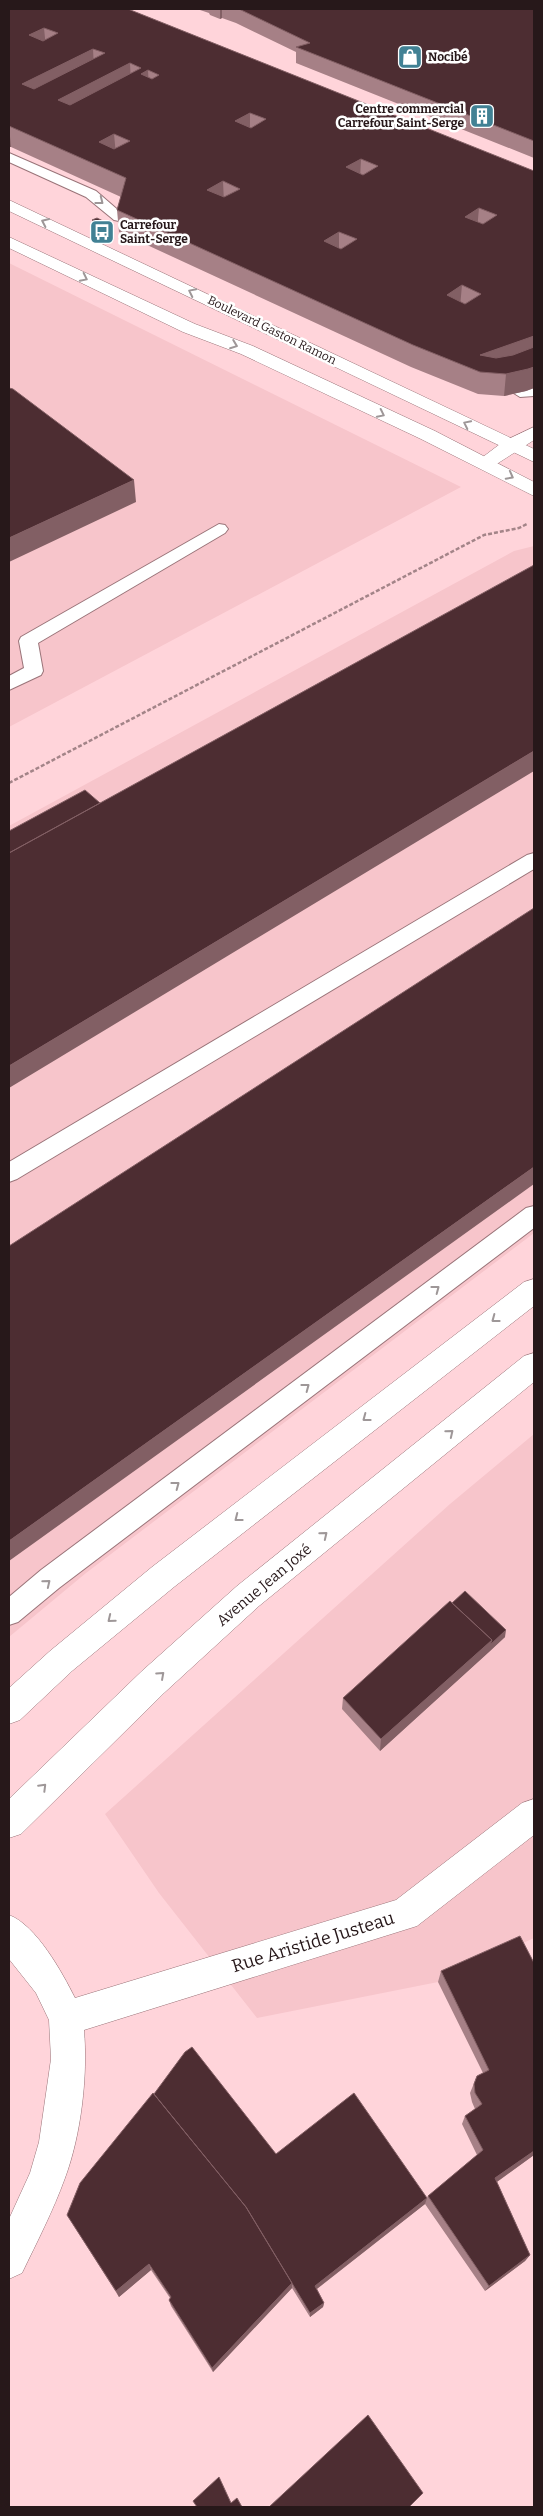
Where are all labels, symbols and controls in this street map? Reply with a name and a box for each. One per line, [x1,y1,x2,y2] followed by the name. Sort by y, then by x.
[397,44,423,70] shop icon: Nocibé
[428,50,468,64] place label: Nocibé
[338,102,464,130] place label: Centre commercial Carrefour Saint-Serge
[469,103,495,129] building icon: Centre commercial Carrefour Saint-Serge
[94,196,103,205] one-way arrow
[41,218,50,228] one-way arrow
[120,218,188,246] place label: Carrefour Saint-Serge
[89,219,115,245] bus stop icon: Carrefour Saint-Serge
[79,272,88,282] one-way arrow
[188,288,197,298] one-way arrow
[205,293,339,367] street label: Boulevard Gaston Ramon
[229,339,238,349] one-way arrow
[376,408,385,419] one-way arrow
[463,419,472,430] one-way arrow
[504,470,513,480] one-way arrow
[430,1286,440,1295] one-way arrow
[492,1314,501,1322] one-way arrow
[300,1384,310,1393] one-way arrow
[363,1412,372,1420] one-way arrow
[444,1430,453,1438] one-way arrow
[170,1482,179,1490] one-way arrow
[235,1512,244,1520] one-way arrow
[318,1532,327,1540] one-way arrow
[213,1540,315,1630] street label: Avenue Jean Joxé
[41,1579,50,1588] one-way arrow
[108,1614,117,1622] one-way arrow
[156,1672,165,1681] one-way arrow
[37,1784,46,1793] one-way arrow
[229,1907,397,1977] street label: Rue Aristide Justeau

